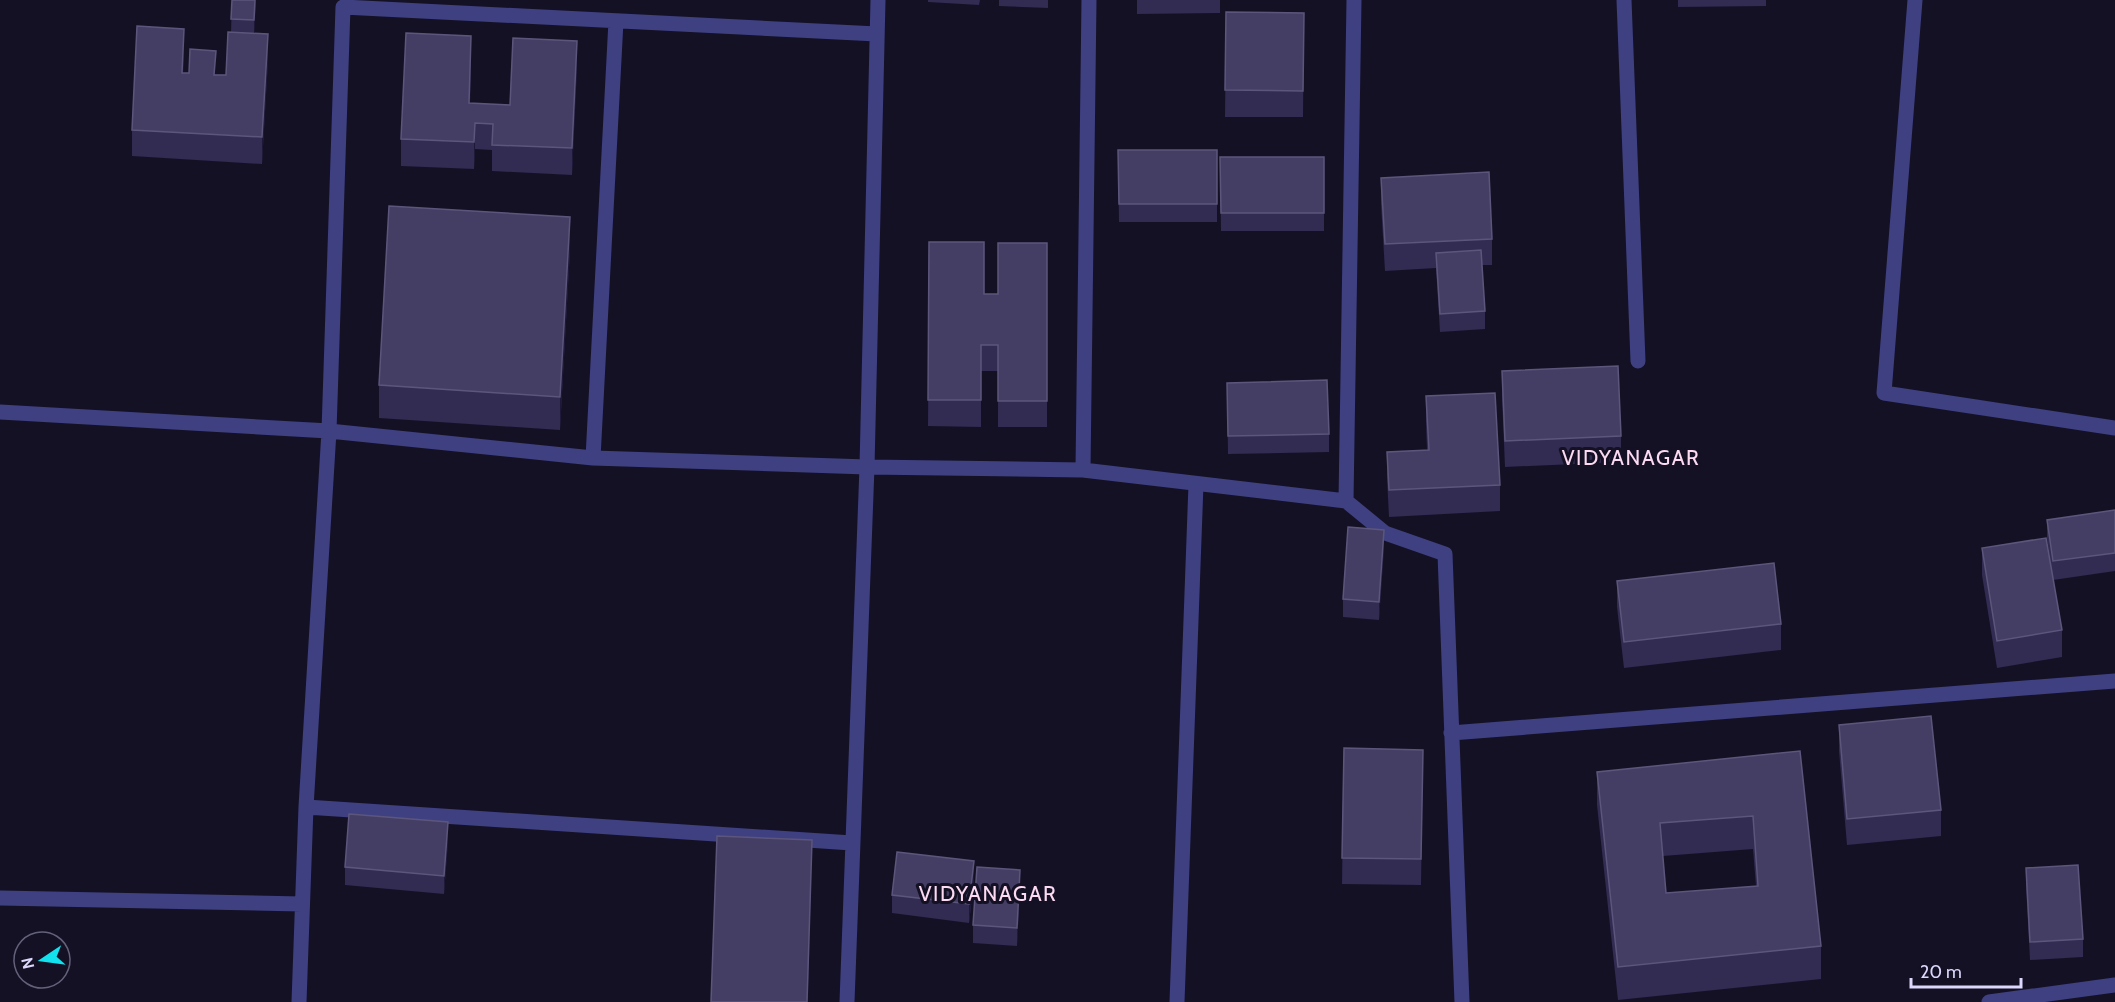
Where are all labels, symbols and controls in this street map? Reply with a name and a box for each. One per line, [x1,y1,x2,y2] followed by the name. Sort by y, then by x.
[1562,445,1700,470] district label: VIDYANAGAR
[919,881,1057,906] district label: VIDYANAGAR
[12,930,72,990] north arrow
[1911,951,2020,989] scale bar
[17,956,38,971] text: N
[1920,961,1962,983] text: 20 m

